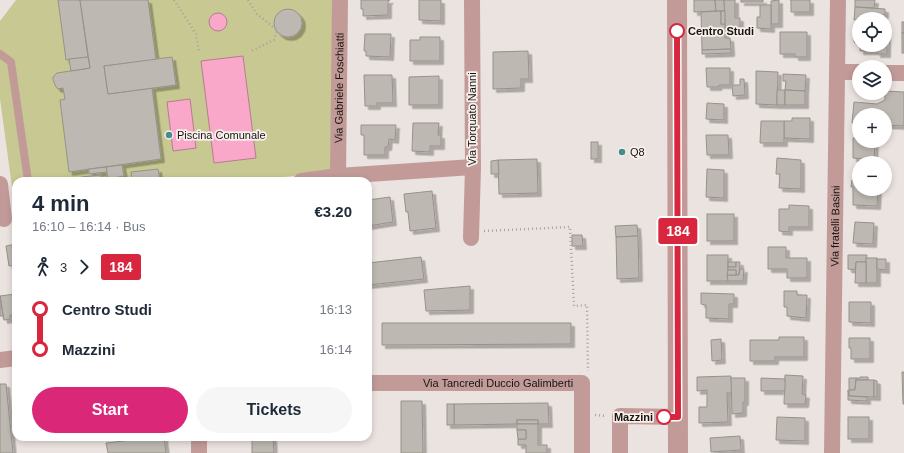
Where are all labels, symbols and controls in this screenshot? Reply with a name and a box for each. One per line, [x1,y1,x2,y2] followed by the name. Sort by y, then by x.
[852,12,892,196] map controls
[852,12,892,52] button: locate
[669,23,685,39] marker: Centro Studi
[688,25,754,37] place label: Centro Studi
[332,33,346,143] street label: Via Gabriele Foschiatti
[852,60,892,100] button: layers
[466,72,478,166] street label: Via Torquato Nanni
[852,108,892,148] button: +
[177,129,266,141] place label: Piscina Comunale
[164,130,174,140] marker: Piscina Comunale
[630,146,645,158] place label: Q8
[617,147,627,157] marker: Q8
[852,156,892,196] button: −
[828,185,842,267] street label: Via fratelli Basini
[32,191,89,216] text: 4 min
[314,203,352,220] text: €3.20
[655,218,701,244] line badge: 184
[32,219,145,234] text: 16:10 – 16:14 · Bus
[666,223,690,239] text: 184
[32,256,54,278] icon: walk
[73,256,95,278] icon: forward
[109,259,133,275] text: 184
[60,260,67,275] text: 3
[62,301,152,318] text: Centro Studi
[319,302,352,317] text: 16:13
[62,341,115,358] text: Mazzini
[319,342,352,357] text: 16:14
[423,377,573,389] street label: Via Tancredi Duccio Galimberti
[32,387,188,433] button: Start
[196,387,352,433] button: Tickets
[656,409,672,425] marker: Mazzini
[614,411,653,423] place label: Mazzini

